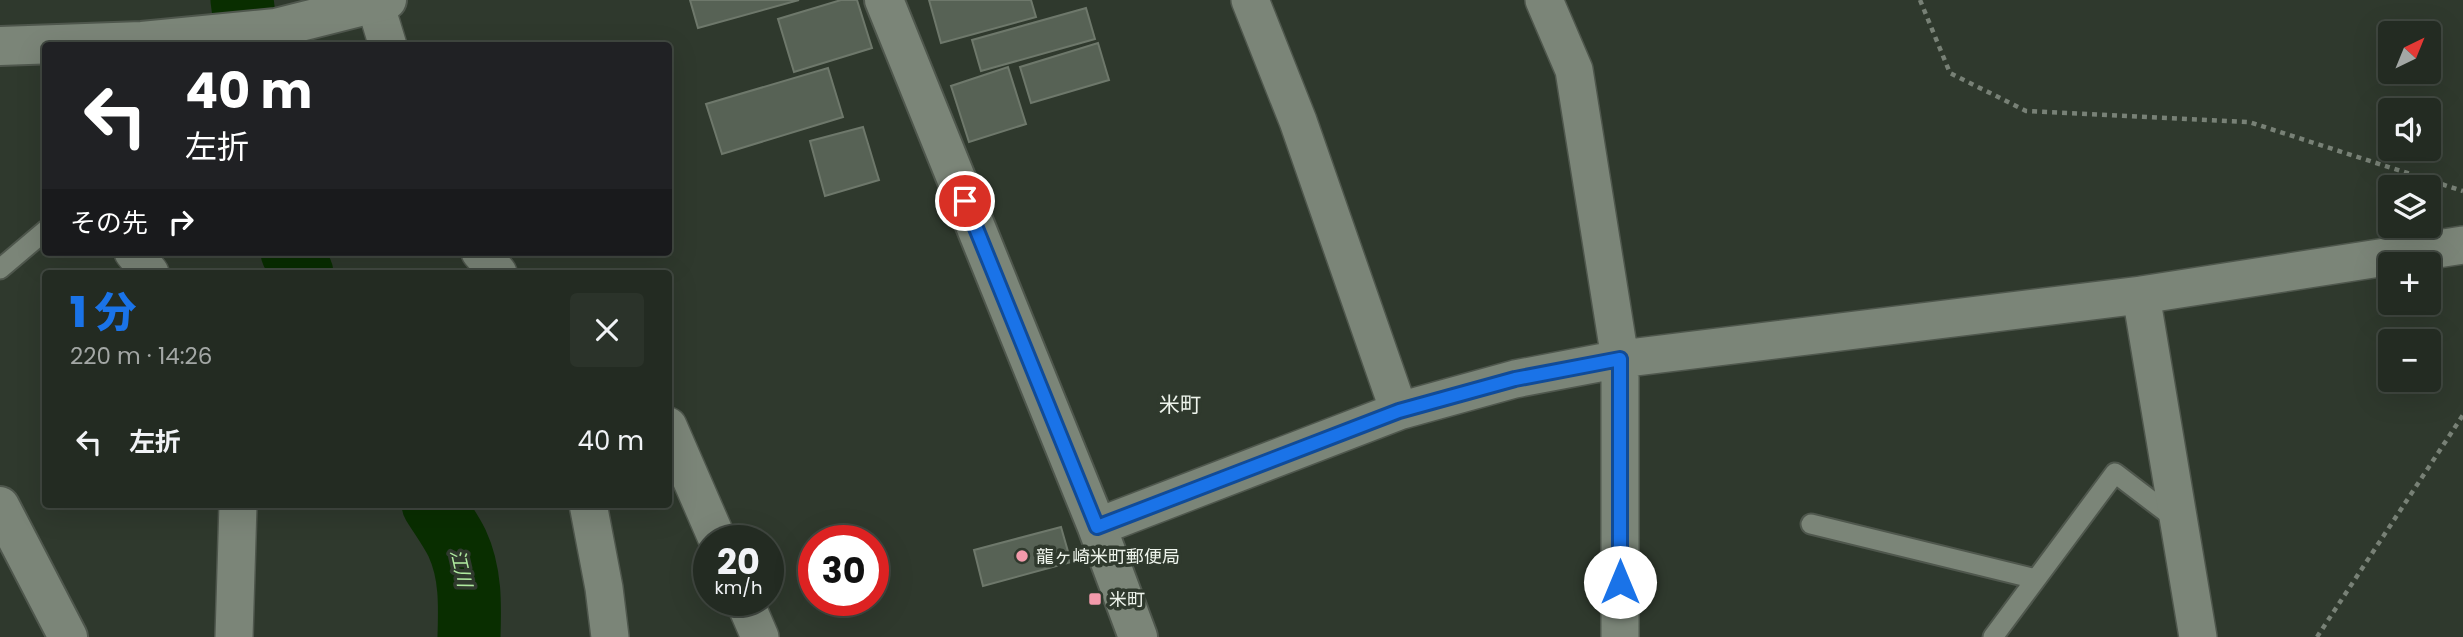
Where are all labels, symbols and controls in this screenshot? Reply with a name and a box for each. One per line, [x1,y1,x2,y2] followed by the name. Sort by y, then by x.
[2378,21,2441,84] north arrow
[2378,21,2441,392] map controls
[185,57,312,125] text: 40 m
[70,70,161,161] icon: left
[2378,98,2441,161] button: sound
[185,124,249,169] text: 左折
[935,171,995,231] pin
[2378,175,2441,238] button: layers
[946,182,984,220] icon: arrive
[162,203,200,241] icon: right
[70,205,148,241] text: その先
[2378,252,2441,315] button: +
[70,283,136,342] text: 1 分
[570,293,644,367] button: close
[2378,329,2441,392] button: −
[70,340,212,372] text: 220 m · 14:26
[1159,390,1201,419] district label: 米町
[70,423,108,461] icon: left
[578,423,644,459] text: 40 m
[129,424,181,460] text: 左折
[798,525,889,616] speed limit sign: 30
[717,537,760,586] text: 20
[1036,544,1180,569] place label: 龍ヶ崎米町郵便局
[1583,545,1657,619] position arrow
[444,546,479,591] water label: 江川
[1014,548,1030,564] marker: 龍ヶ崎米町郵便局
[715,575,762,600] text: km/h
[1109,587,1145,612] place label: 米町
[1087,591,1103,607] marker: 米町

